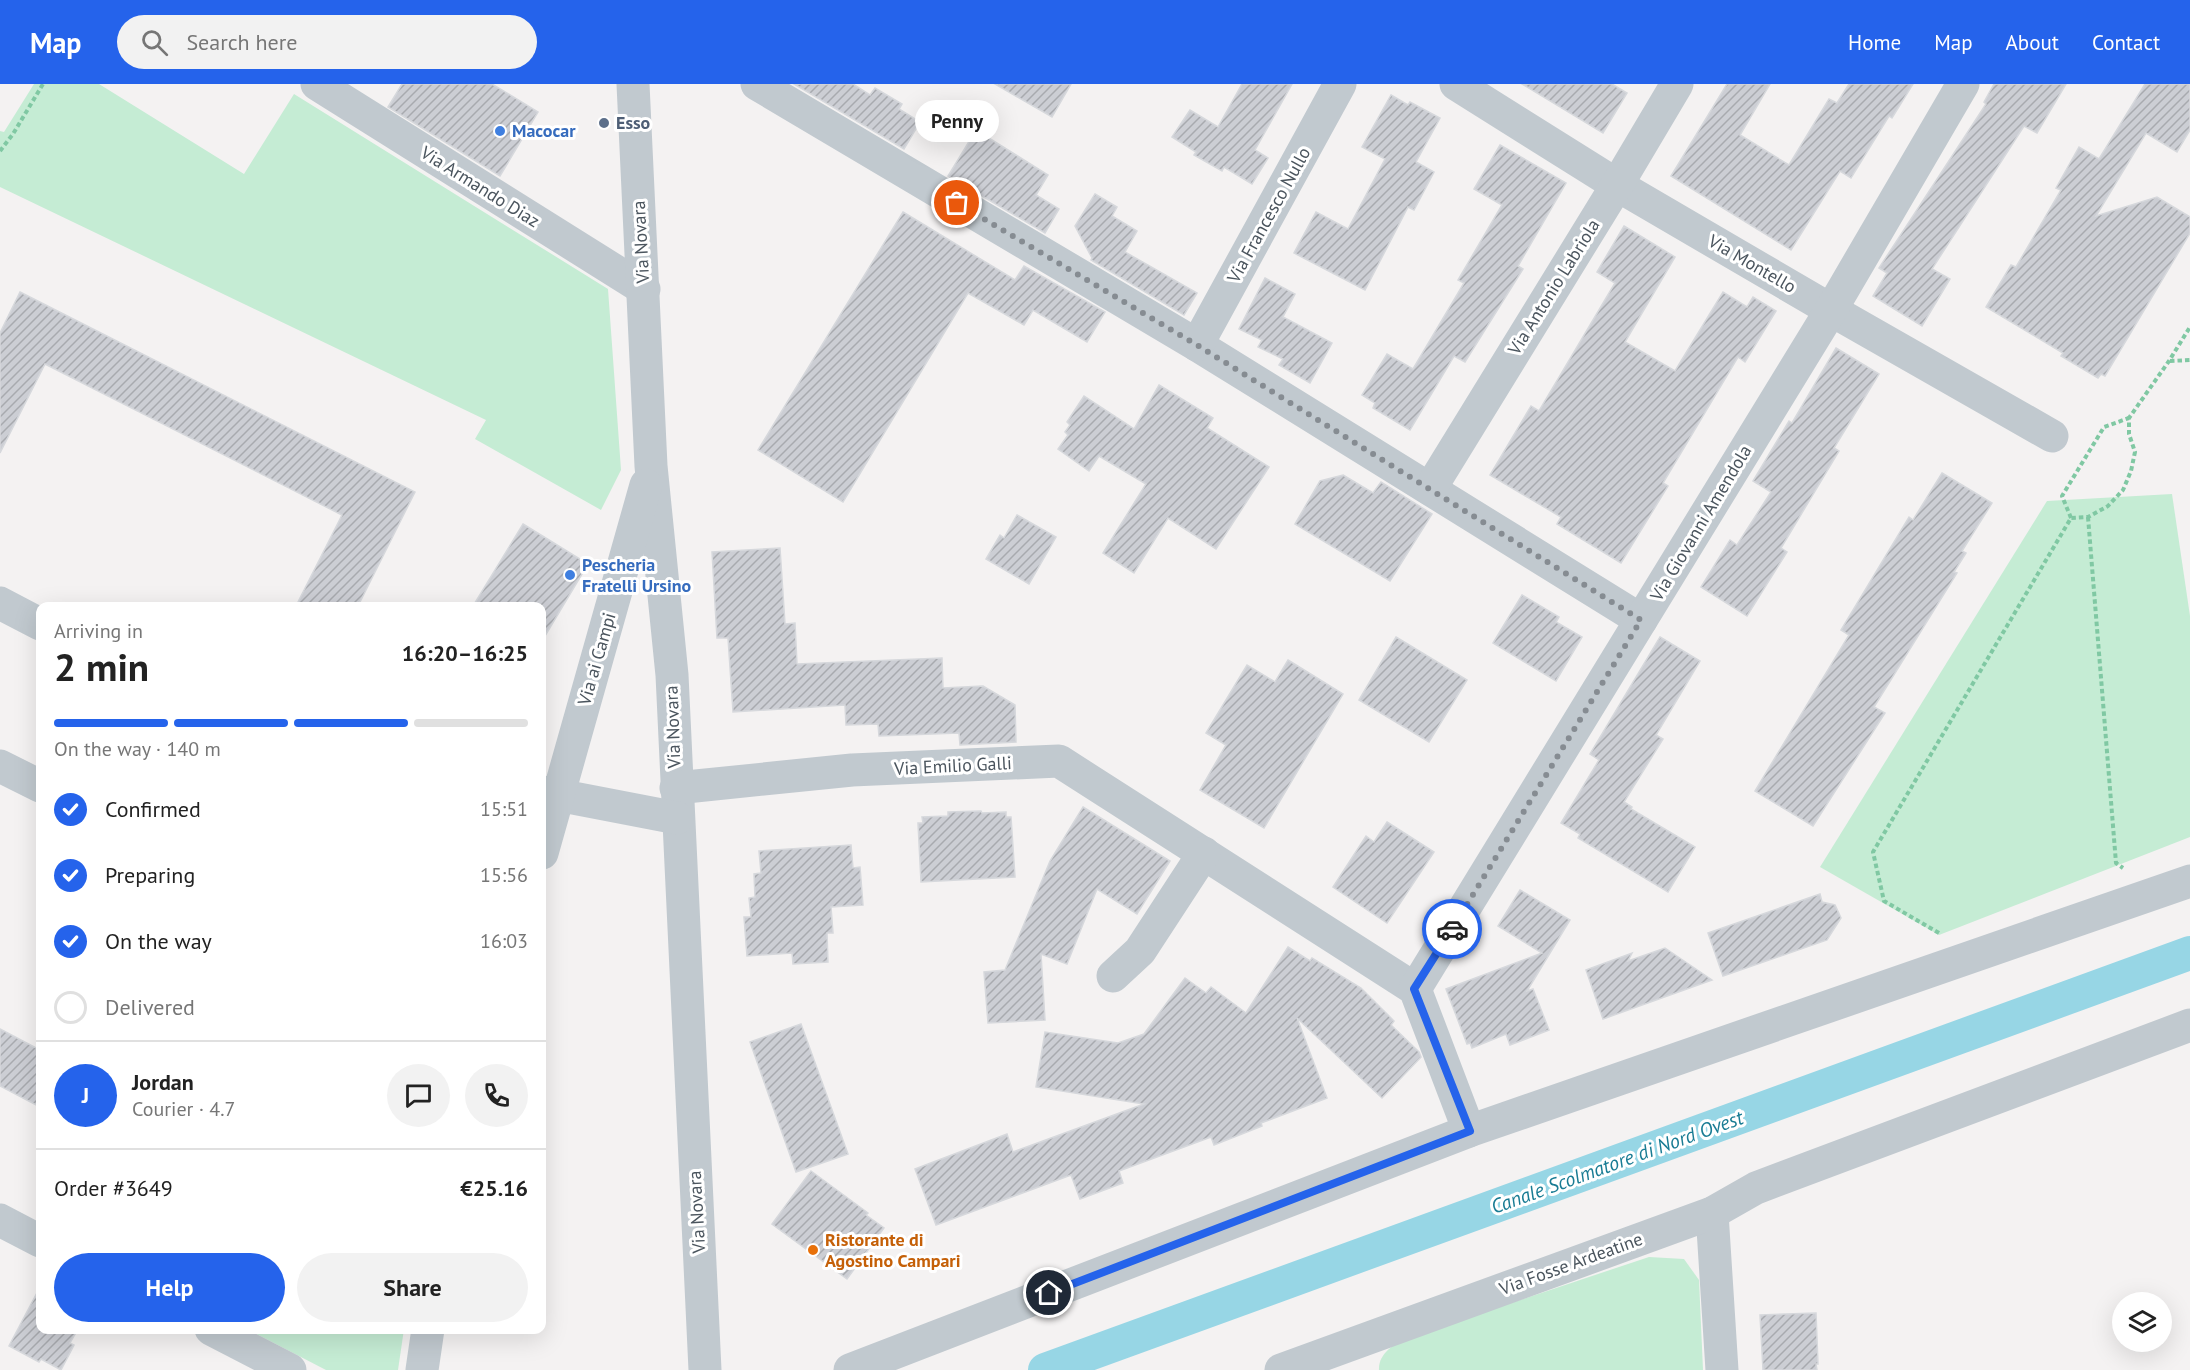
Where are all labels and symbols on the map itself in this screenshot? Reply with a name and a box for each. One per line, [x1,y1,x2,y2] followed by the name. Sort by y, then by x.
[915,101,999,143] callout: Penny
[616,111,651,134] place label: Esso
[597,116,611,130] marker: Esso
[512,119,576,142] place label: Macocar
[493,124,507,138] marker: Macocar
[416,140,544,232] street label: Via Armando Diaz
[1221,143,1315,287] street label: Via Francesco Nullo
[931,177,982,228] pin
[627,200,654,285] street label: Via Novara
[1502,215,1605,360] street label: Via Antonio Labriola
[1703,229,1800,298] street label: Via Montello
[1644,441,1756,606] street label: Via Giovanni Amendola
[582,553,692,597] place label: Pescheria Fratelli Ursino
[563,568,577,582] marker: Pescheria Fratelli Ursino
[572,610,621,709] street label: Via ai Campi
[660,685,685,770] street label: Via Novara
[893,751,1012,780] street label: Via Emilio Galli
[1422,899,1482,959] courier
[1487,1104,1748,1220] water label: Canale Scolmatore di Nord Ovest
[683,1170,710,1255] street label: Via Novara
[1495,1227,1646,1300] street label: Via Fosse Ardeatine
[825,1228,960,1272] place label: Ristorante di Agostino Campari
[806,1243,820,1257] marker: Ristorante di Agostino Campari
[1023,1267,1074,1318] pin

